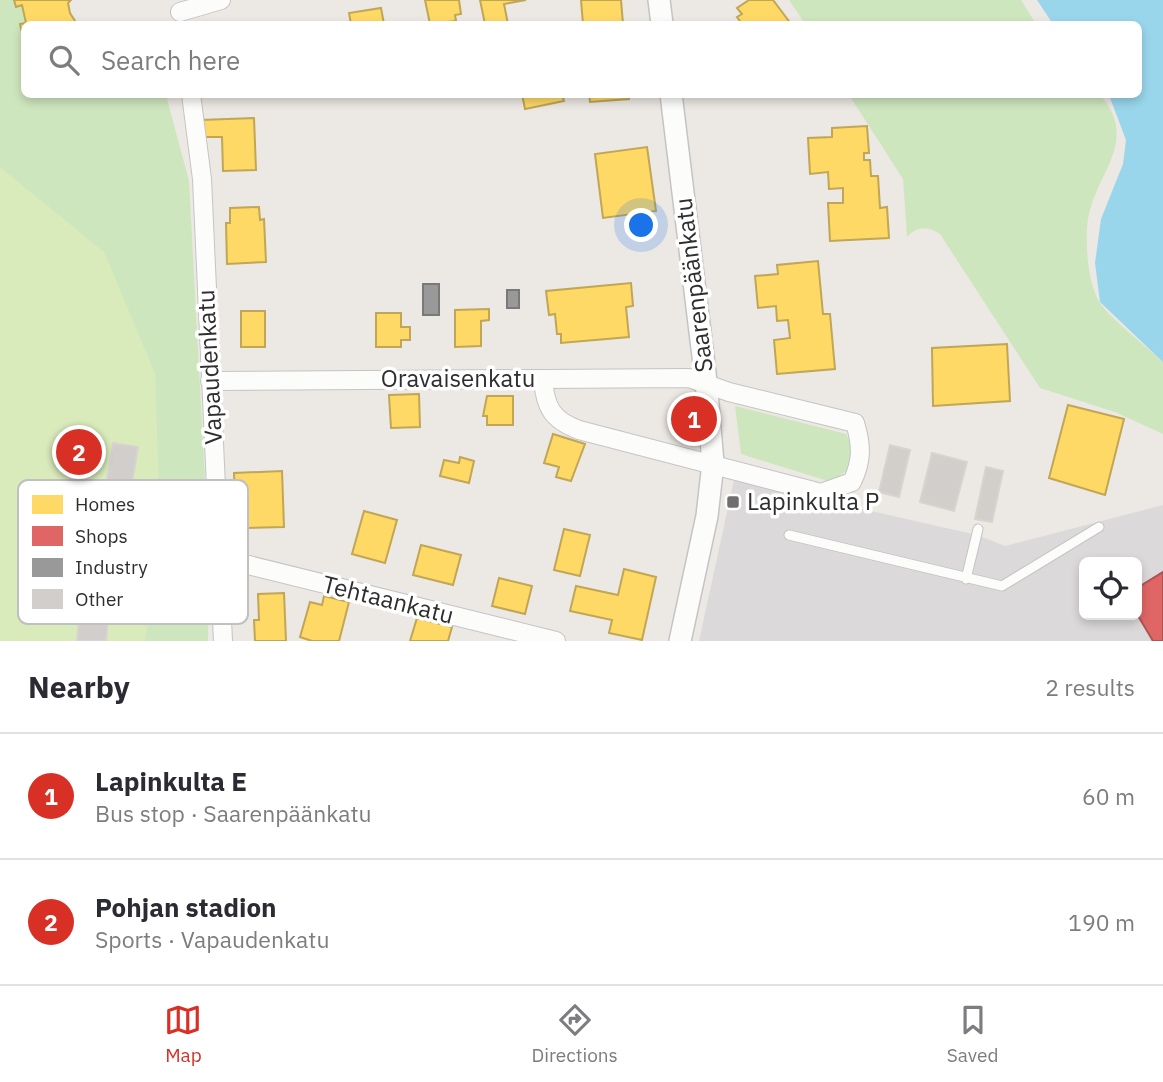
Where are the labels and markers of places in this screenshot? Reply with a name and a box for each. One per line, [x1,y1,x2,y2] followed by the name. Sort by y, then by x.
[671,393,717,445] pin: 1
[56,426,102,478] pin: 2
[747,485,879,517] place label: Lapinkulta P
[725,494,741,510] marker: Lapinkulta P

